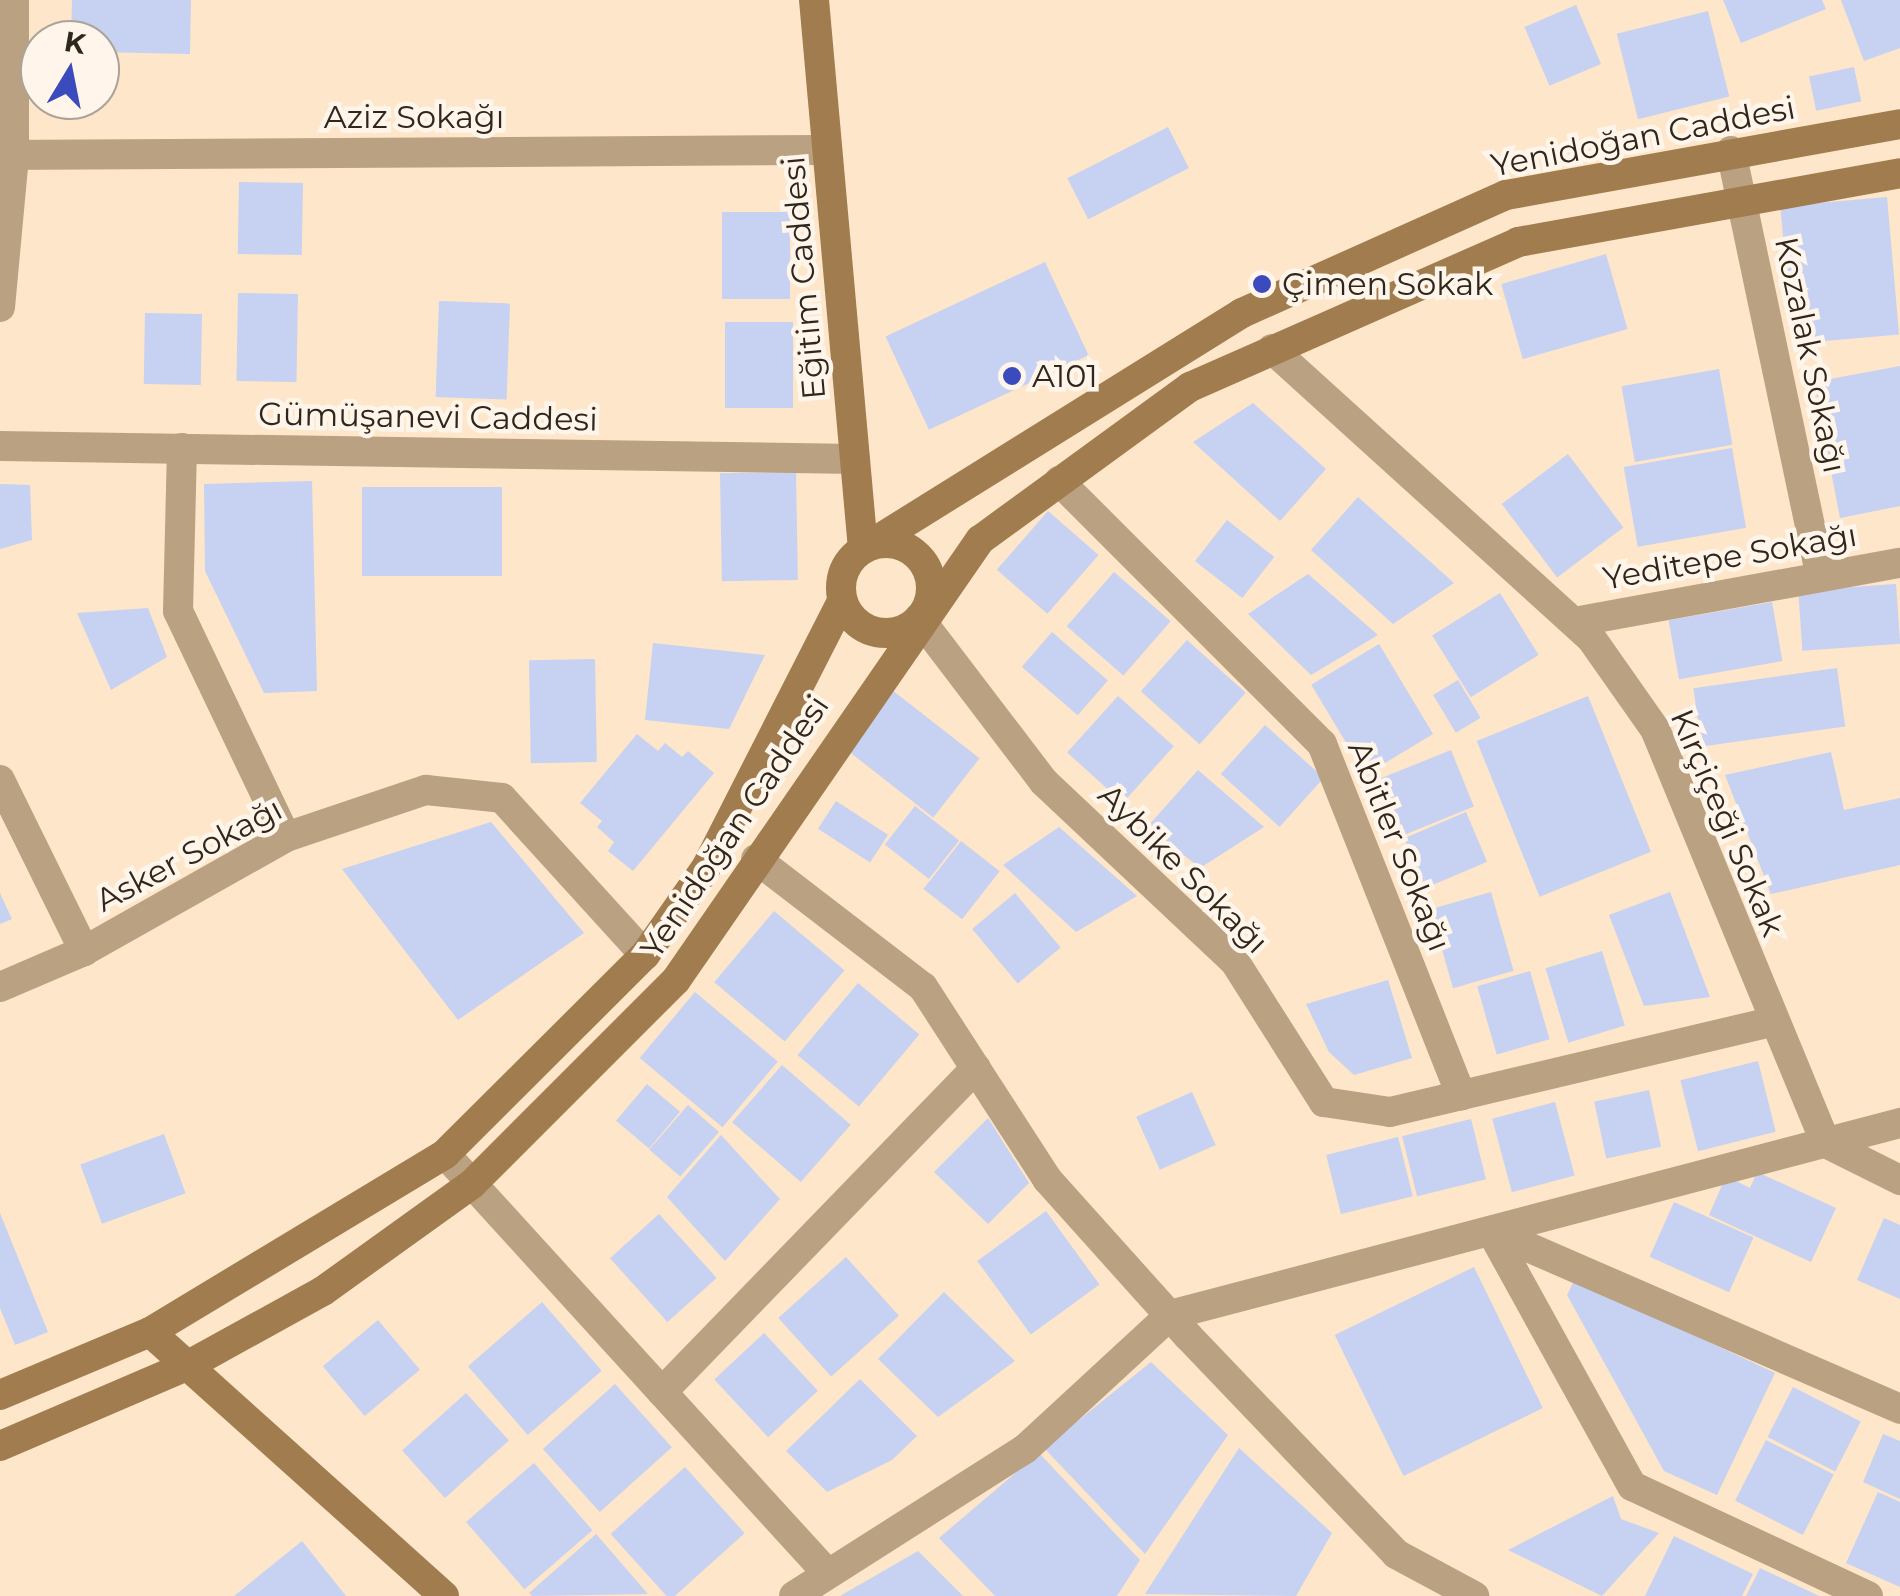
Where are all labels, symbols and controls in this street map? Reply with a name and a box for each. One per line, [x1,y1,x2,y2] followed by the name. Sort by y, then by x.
[20,20,120,120] north arrow
[62,24,88,61] text: K
[1488,89,1798,185] street label: Yenidoğan Caddesi
[324,98,504,136] street label: Aziz Sokağı
[774,155,834,401] street label: Eğitim Caddesi
[1766,234,1854,476] street label: Kozalak Sokağı
[1282,265,1493,303] place label: Çimen Sokak
[1251,273,1273,295] marker: Çimen Sokak
[1032,357,1098,395] place label: A101
[1001,365,1023,387] marker: A101
[258,395,598,439] street label: Gümüşanevi Caddesi
[1600,516,1860,598] street label: Yeditepe Sokağı
[633,688,837,966] street label: Yenidoğan Caddesi
[1662,704,1792,942] street label: Kırçiçeği Sokak
[1339,735,1459,957] street label: Abitler Sokağı
[1090,776,1276,962] street label: Aybike Sokağı
[89,790,289,920] street label: Asker Sokağı

